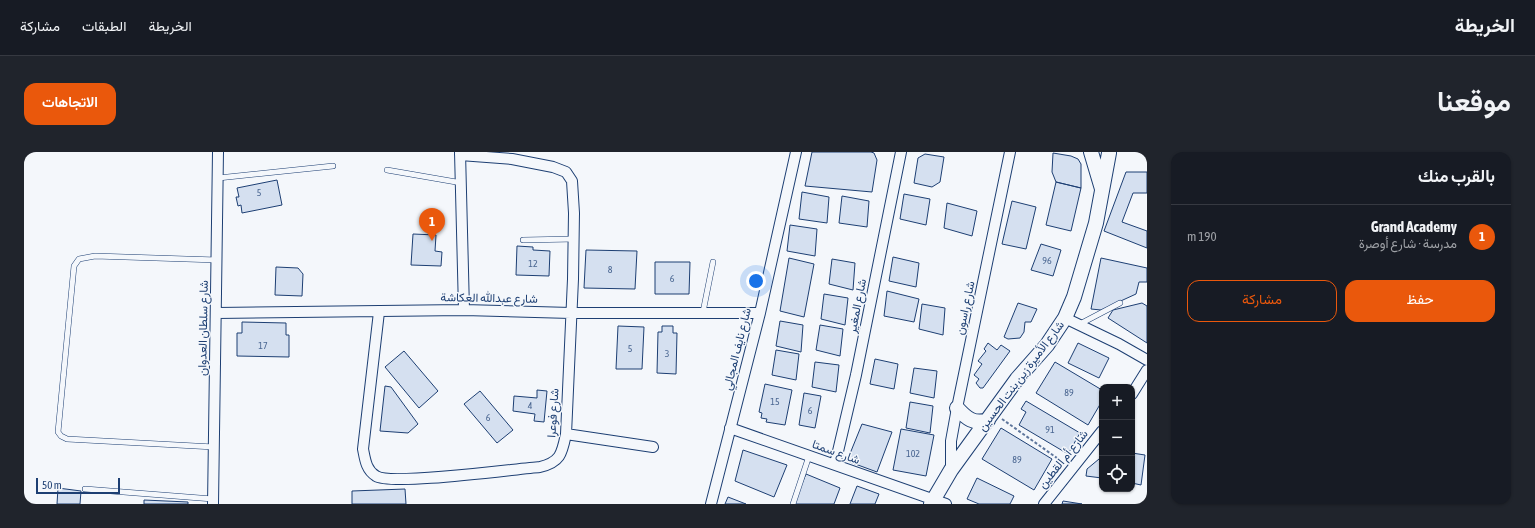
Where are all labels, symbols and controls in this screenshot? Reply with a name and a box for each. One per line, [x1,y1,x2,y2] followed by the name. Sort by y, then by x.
[1455,14,1515,36] text: الخريطة
[20,18,60,34] text: مشاركة
[82,18,126,34] text: الطبقات
[148,18,192,34] text: الخريطة
[24,83,116,125] button: الاتجاهات
[1437,85,1511,117] text: موقعنا
[1418,166,1495,186] text: بالقرب منك
[257,187,262,198] house number: 5
[419,208,445,241] pin: 1
[1371,218,1457,235] text: Grand Academy
[1187,229,1217,244] text: 190 m
[1479,229,1485,244] text: 1
[1359,236,1457,251] text: مدرسة · شارع أوصرة
[1042,255,1052,266] house number: 96
[528,258,538,269] house number: 12
[608,264,613,275] house number: 8
[746,271,766,291] your location
[670,273,675,284] house number: 6
[845,278,871,336] street label: شارع المغير
[195,280,213,376] street label: شارع سلطان العدوان
[952,280,979,337] street label: شارع راسون
[1187,280,1337,322] button: مشاركة
[1345,280,1495,322] button: حفظ
[440,290,538,308] street label: شارع عبدالله العكاشة
[720,306,757,392] street label: شارع نايف المجالي
[975,318,1069,435] street label: شارع الأميرة زين بنت الحسين
[258,340,268,351] house number: 17
[628,343,633,354] house number: 5
[665,348,670,359] house number: 3
[1099,384,1135,492] map controls
[1099,384,1135,420] button: +
[1064,387,1074,398] house number: 89
[544,388,564,438] street label: شارع فوعرا
[770,396,780,407] house number: 15
[528,400,533,411] house number: 4
[808,405,813,416] house number: 6
[486,412,491,423] house number: 6
[1099,420,1135,456] button: −
[1045,424,1055,435] house number: 91
[1035,427,1092,492] street label: شارع أم القطين
[809,437,862,469] street label: شارع سمتا
[906,448,920,459] house number: 102
[1012,454,1022,465] house number: 89
[1099,456,1135,492] button: locate
[36,476,120,495] scale bar
[42,479,62,491] text: 50 m

